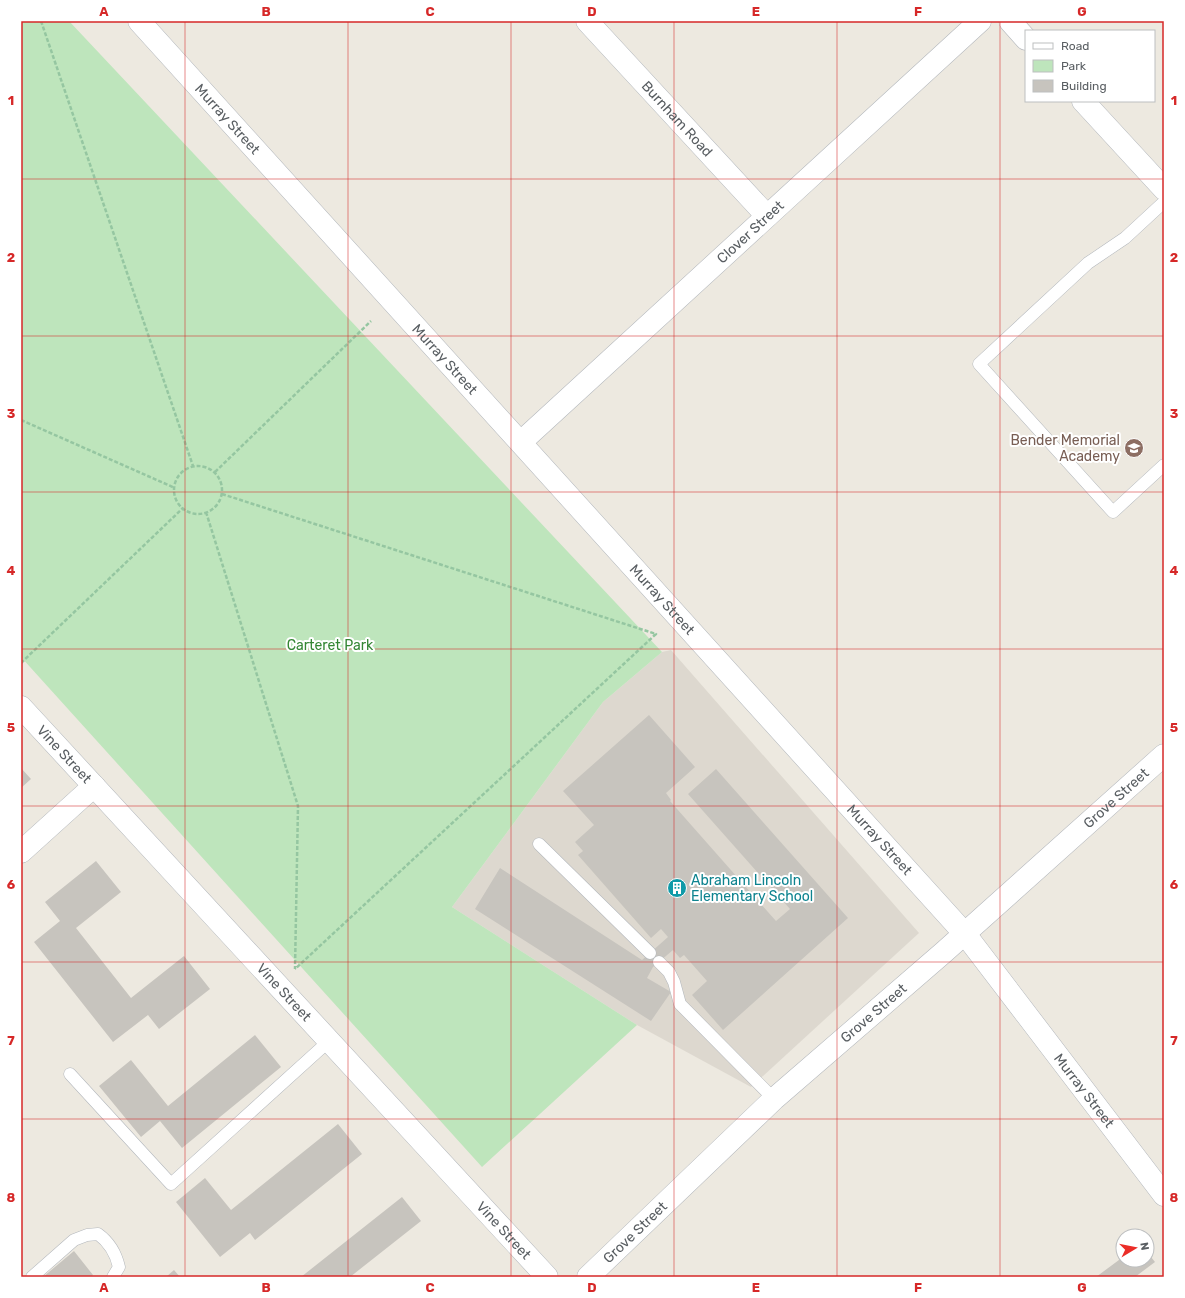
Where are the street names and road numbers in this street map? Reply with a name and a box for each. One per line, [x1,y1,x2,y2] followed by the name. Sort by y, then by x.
[638,77,716,160] street label: Burnham Road
[191,80,264,158] street label: Murray Street
[713,196,788,267] street label: Clover Street
[409,320,481,398] street label: Murray Street
[626,561,699,638] street label: Murray Street
[33,722,96,787] street label: Vine Street
[1080,764,1152,832] street label: Grove Street
[844,801,916,879] street label: Murray Street
[253,960,315,1025] street label: Vine Street
[837,979,910,1046] street label: Grove Street
[1051,1050,1118,1131] street label: Murray Street
[600,1197,671,1266] street label: Grove Street
[473,1198,535,1263] street label: Vine Street

